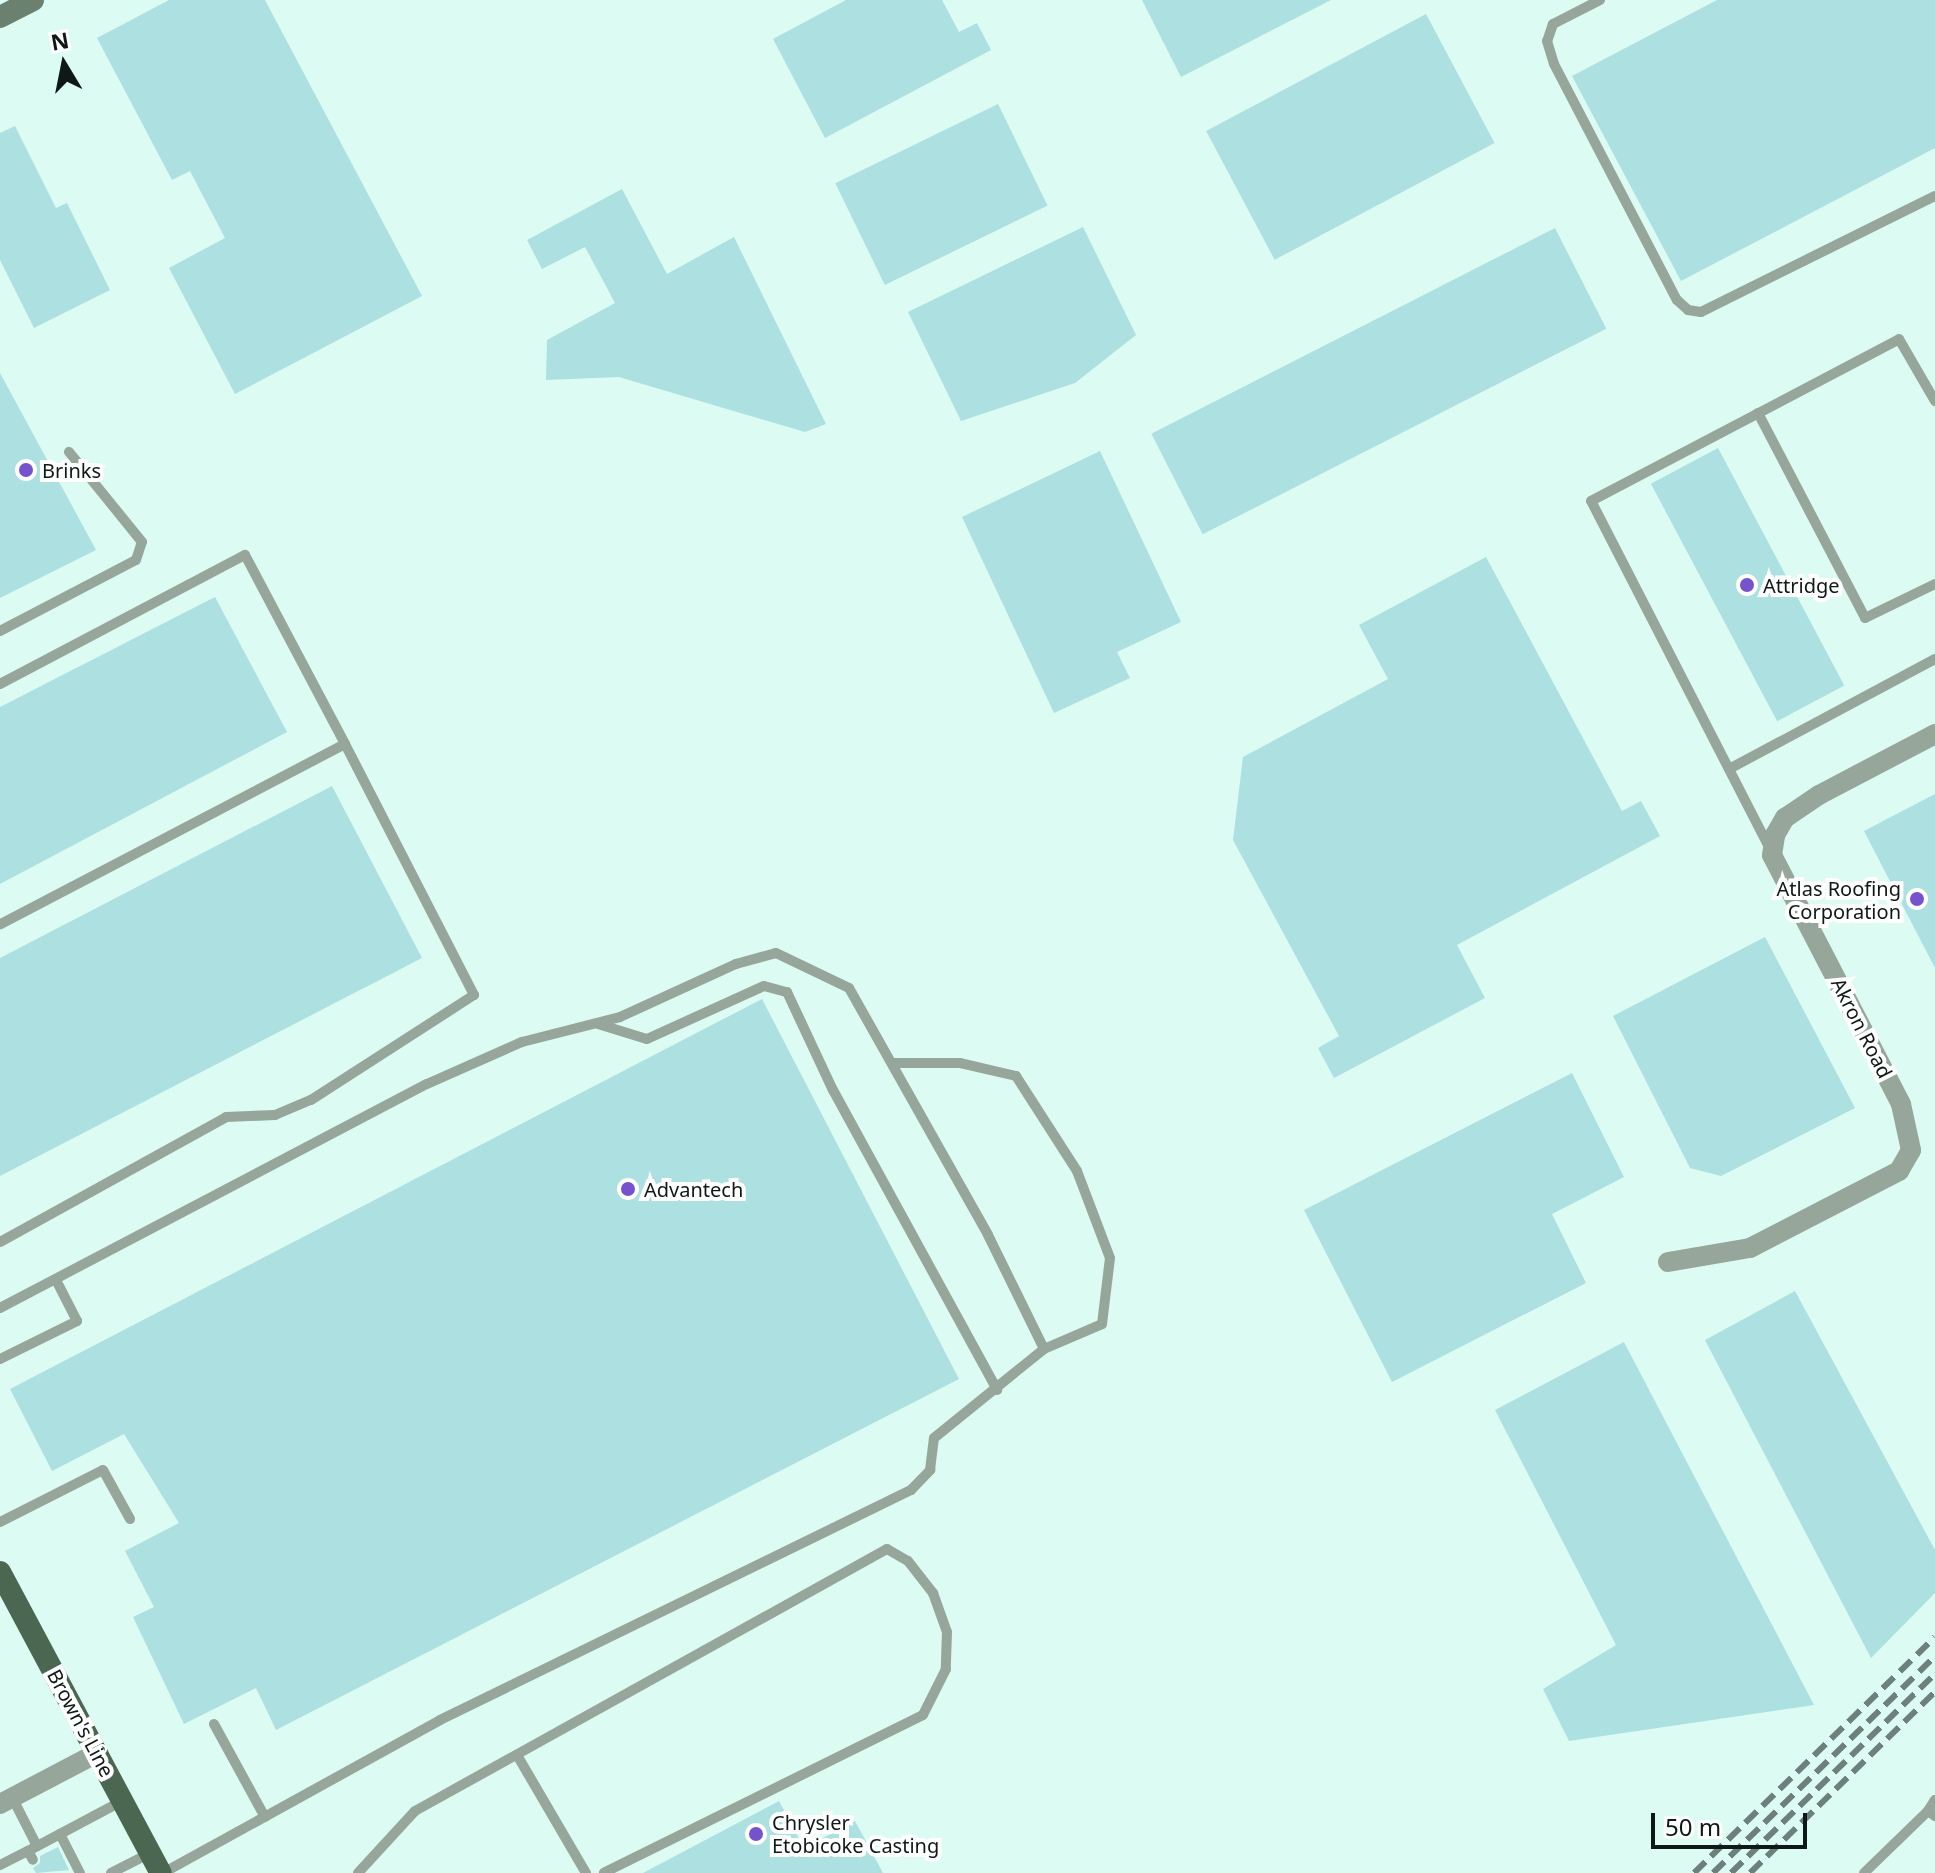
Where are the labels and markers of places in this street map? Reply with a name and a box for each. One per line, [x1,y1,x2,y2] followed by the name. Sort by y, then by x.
[42,458,101,482] place label: Brinks
[17,461,35,479] marker: Brinks
[1763,573,1840,597] place label: Attridge
[1738,576,1756,594] marker: Attridge
[1777,876,1901,923] place label: Atlas Roofing Corporation
[1908,890,1926,908] marker: Atlas Roofing Corporation
[644,1177,743,1201] place label: Advantech
[619,1180,637,1198] marker: Advantech
[772,1810,939,1857] place label: Chrysler Etobicoke Casting
[747,1825,765,1843] marker: Chrysler Etobicoke Casting

